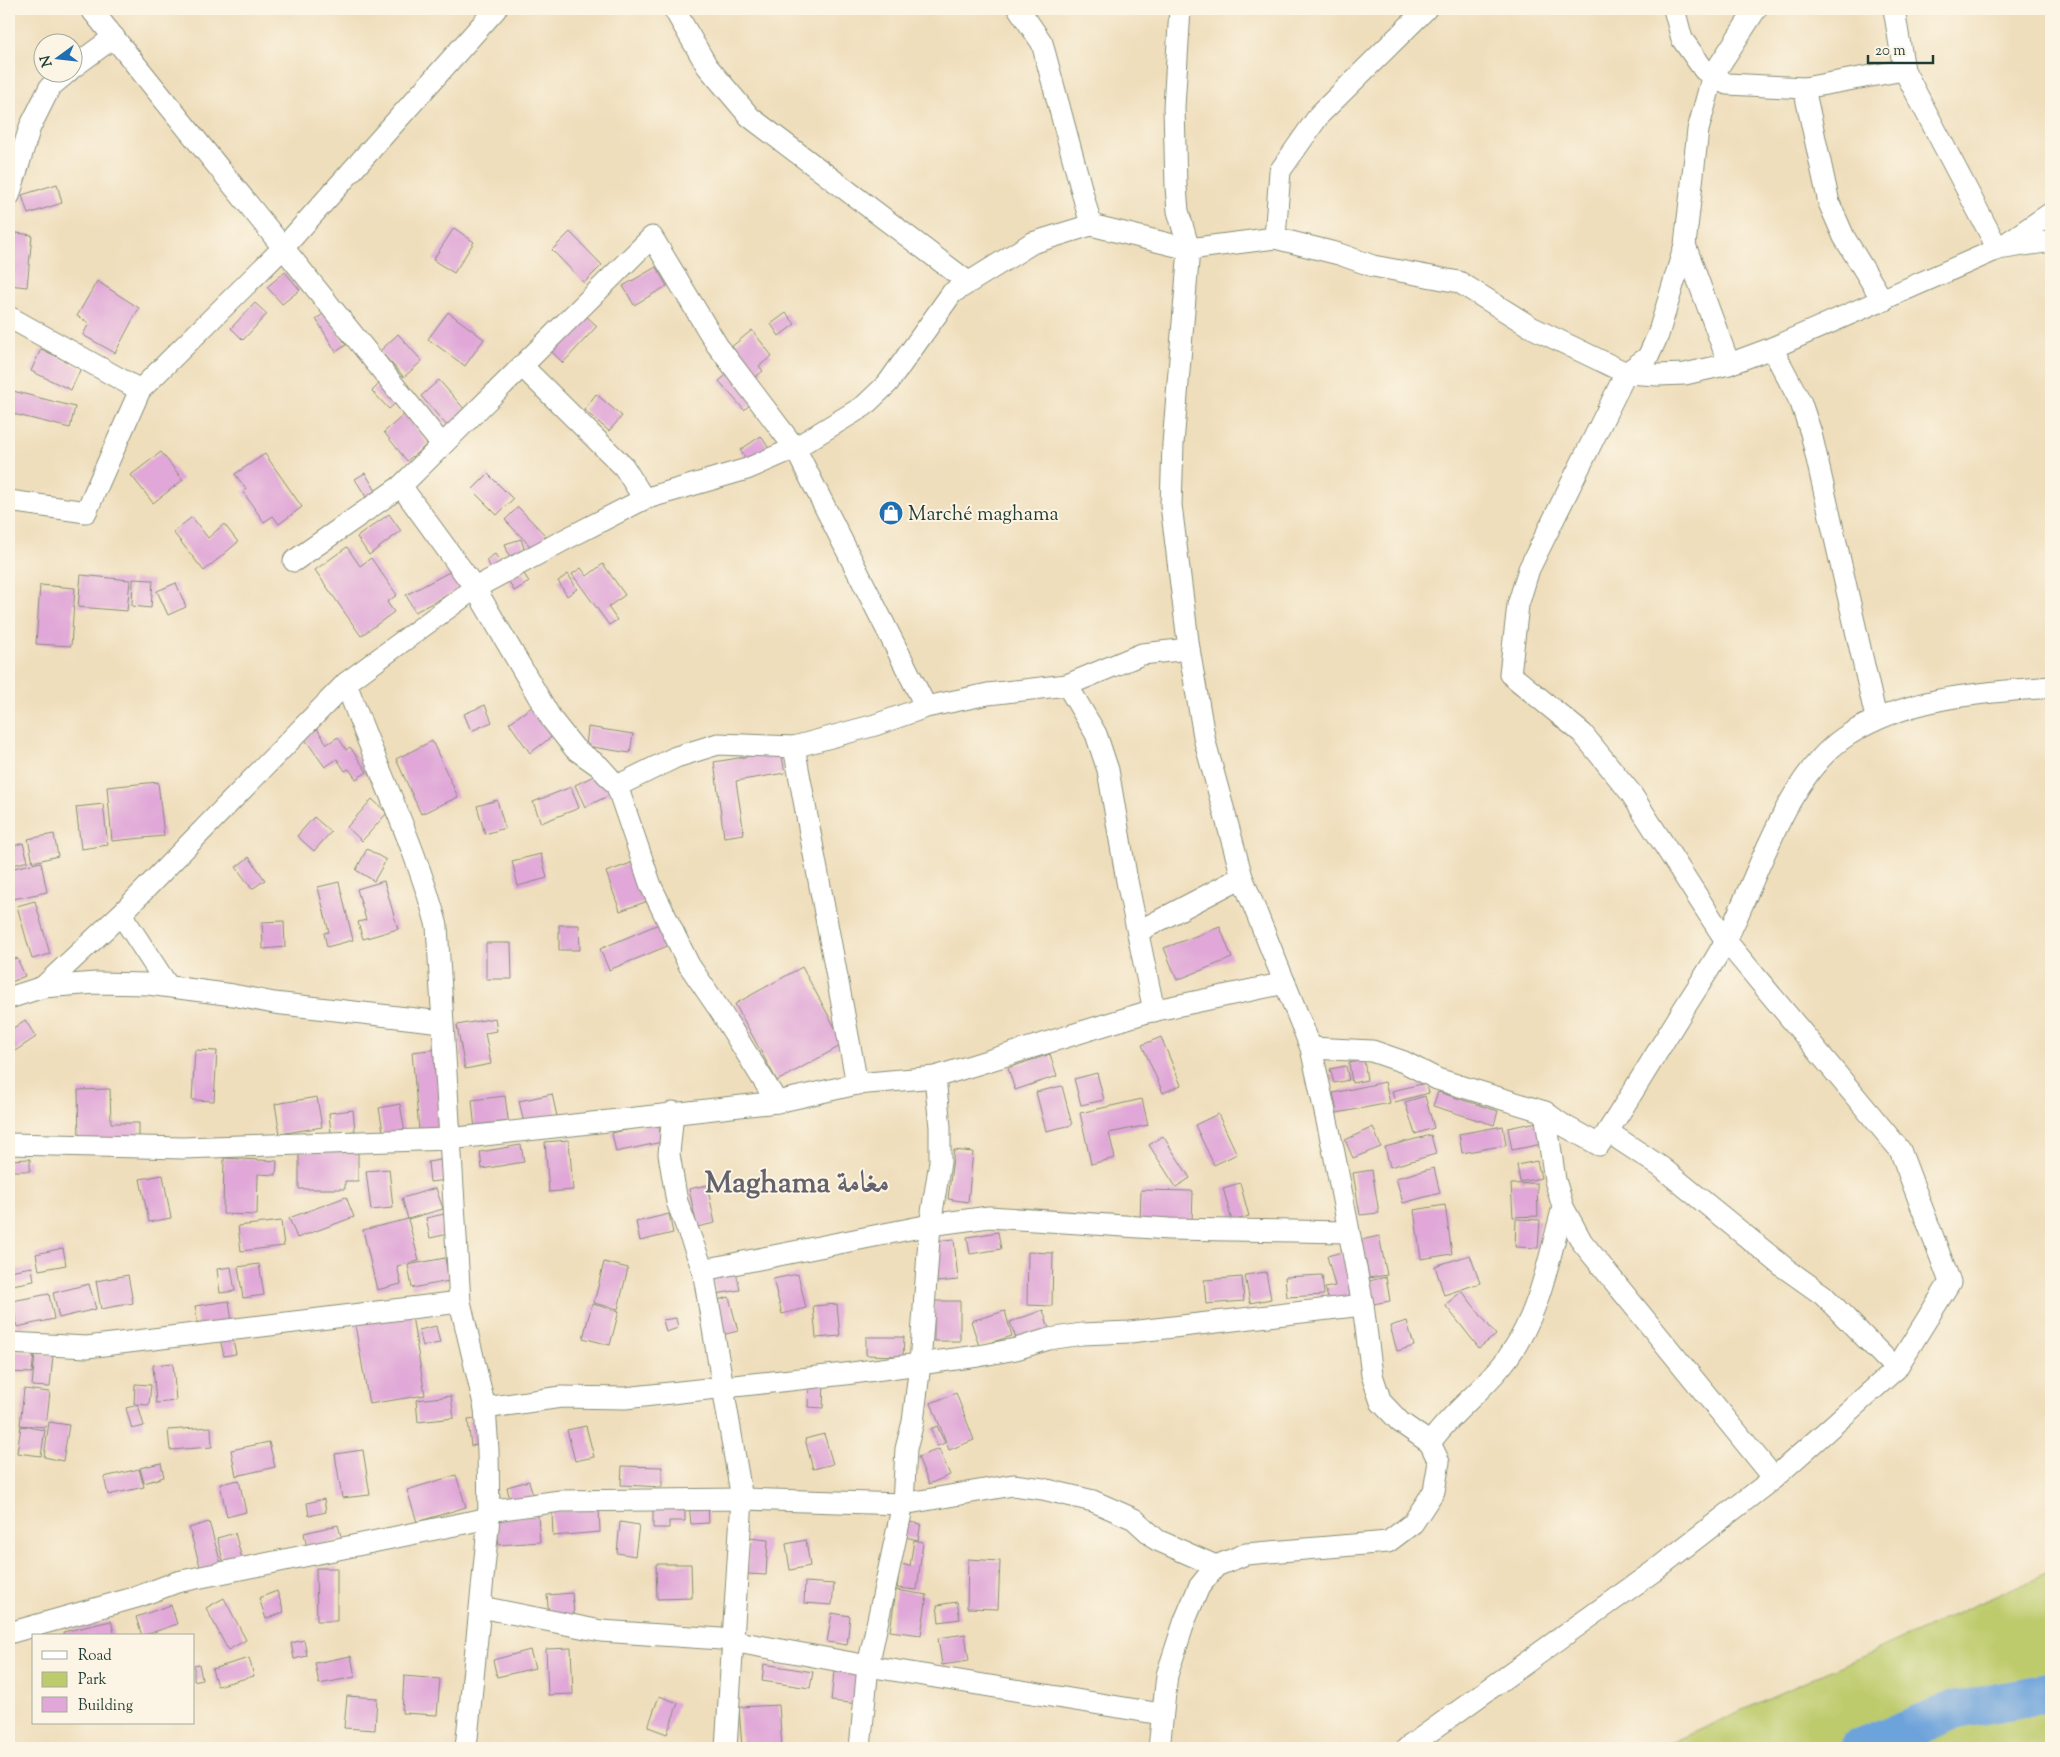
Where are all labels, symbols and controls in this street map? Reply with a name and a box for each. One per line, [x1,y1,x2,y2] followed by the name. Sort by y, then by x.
[32,32,82,82] north arrow
[1868,32,1932,64] scale bar
[1875,41,1906,62] text: 20 m
[36,53,58,69] text: N
[878,500,904,526] shop icon: Marché maghama
[908,501,1059,530] place label: Marché maghama
[705,1163,889,1206] district label: Maghama مغامة
[32,1634,195,1724] legend
[78,1646,112,1667] text: Road
[78,1670,107,1691] text: Park
[78,1696,133,1717] text: Building

